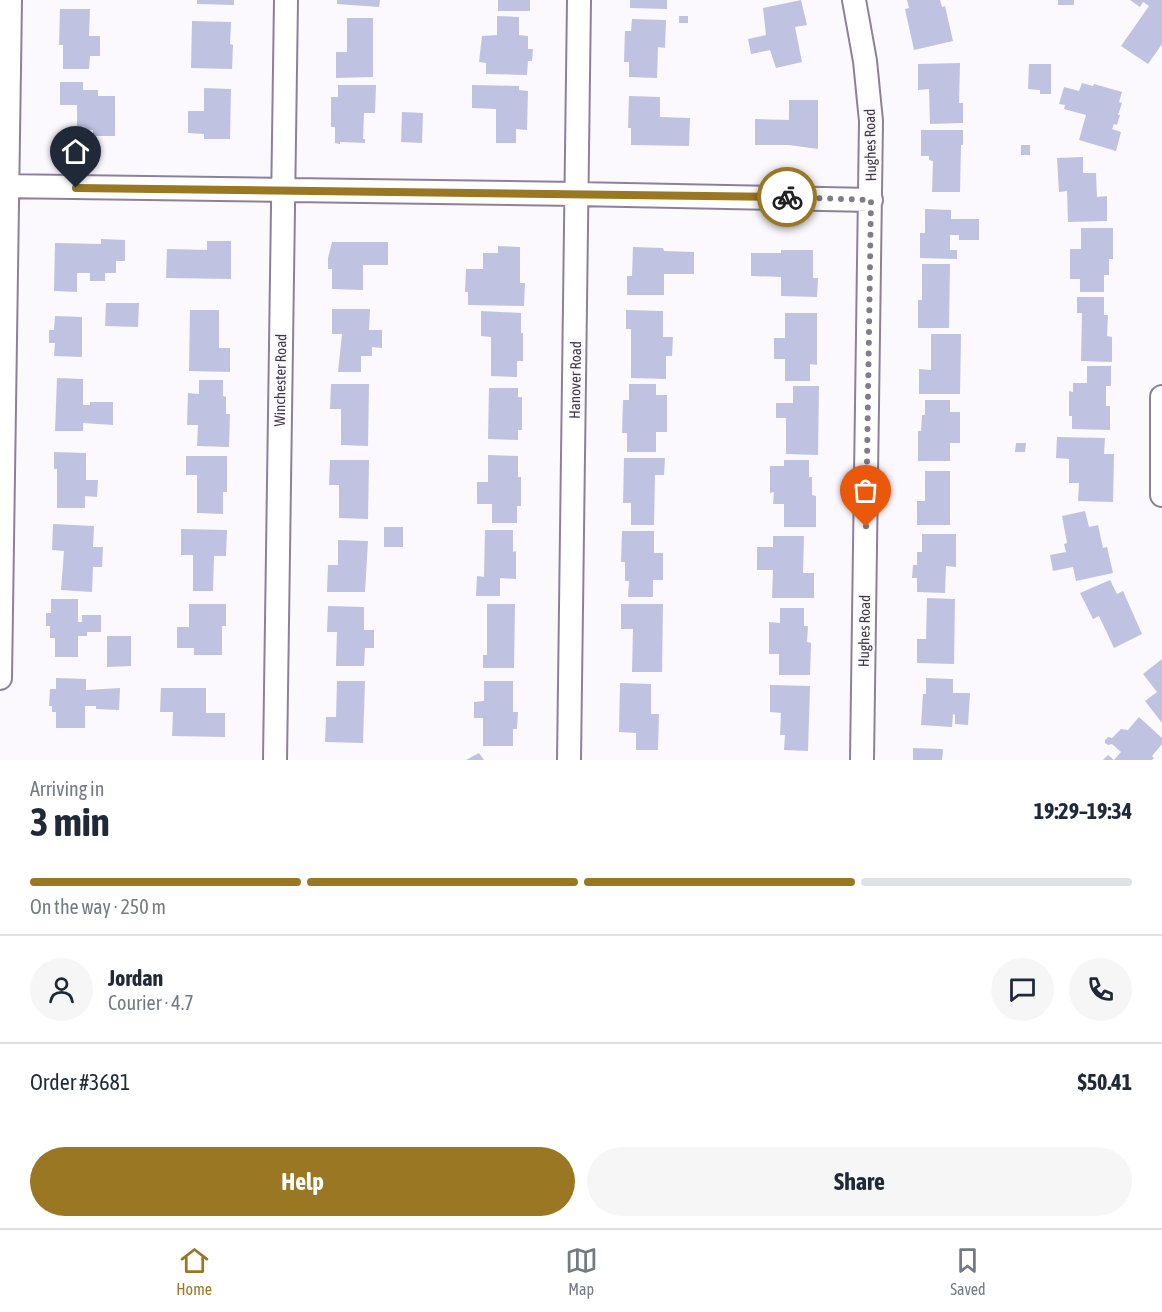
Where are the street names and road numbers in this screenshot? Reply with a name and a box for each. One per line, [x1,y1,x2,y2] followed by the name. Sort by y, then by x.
[861,109,879,181] street label: Hughes Road
[271,334,289,426] street label: Winchester Road
[566,341,584,419] street label: Hanover Road
[855,595,873,667] street label: Hughes Road

